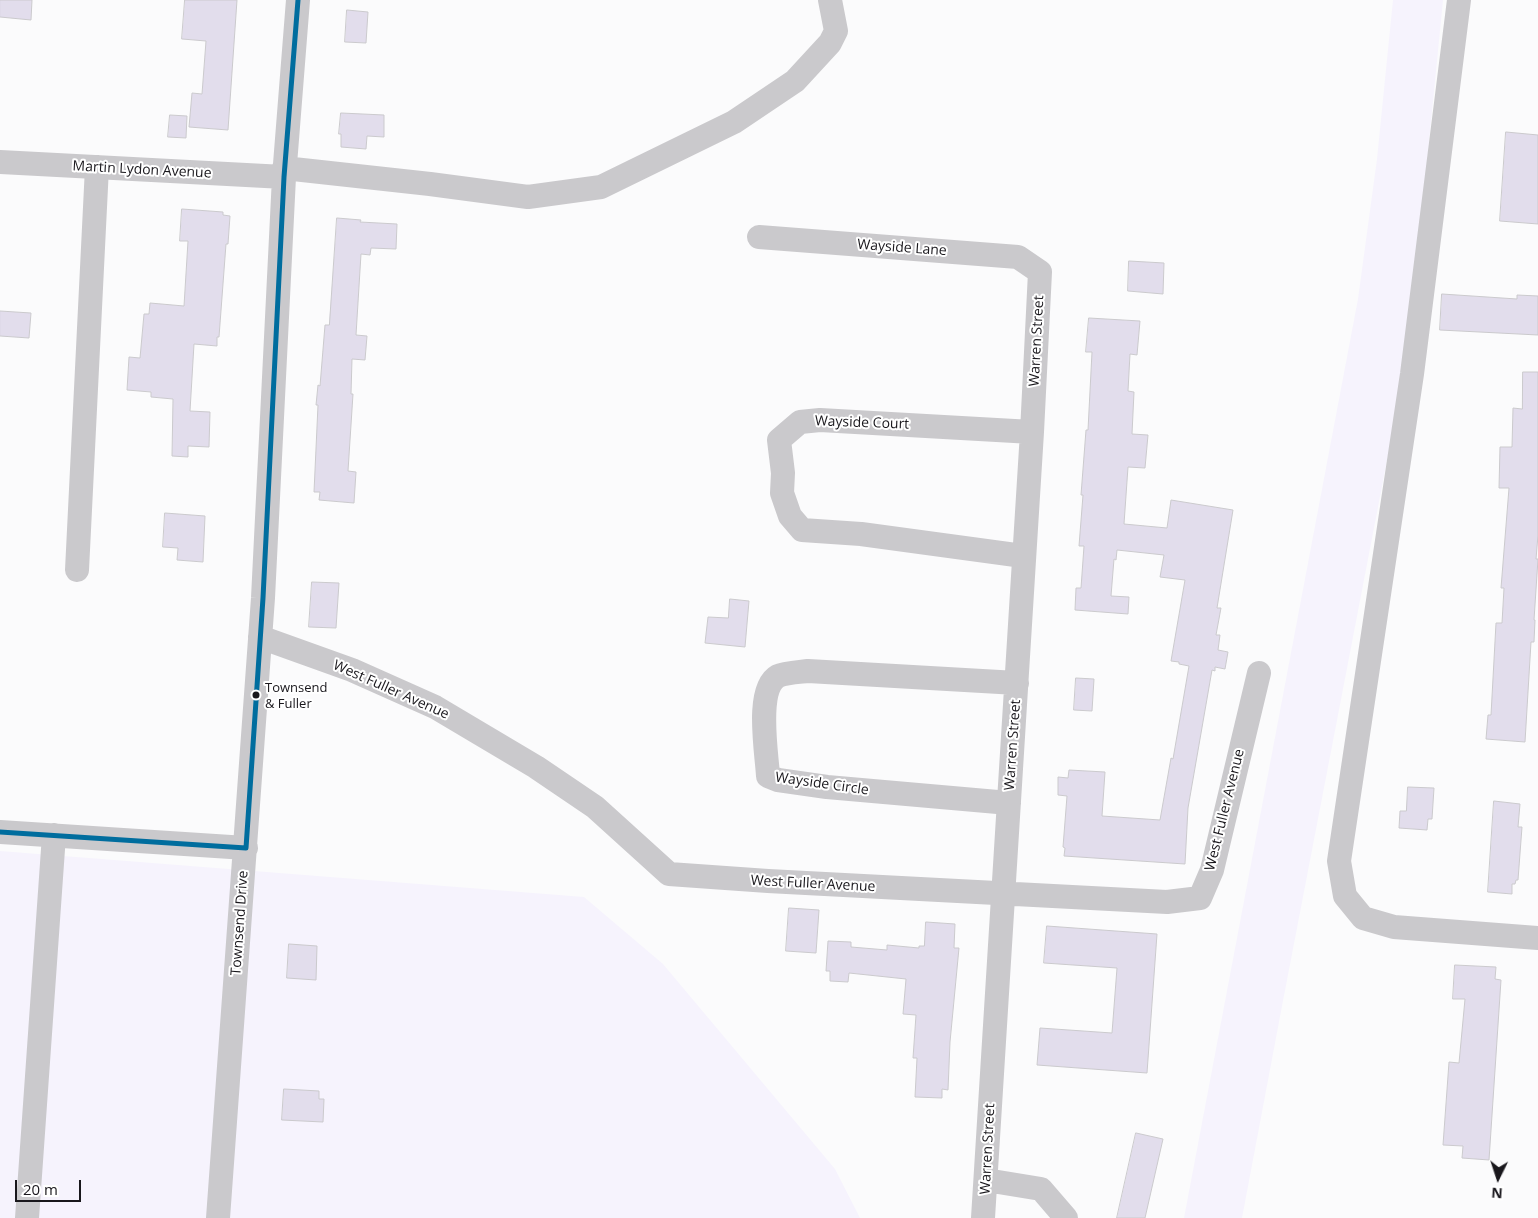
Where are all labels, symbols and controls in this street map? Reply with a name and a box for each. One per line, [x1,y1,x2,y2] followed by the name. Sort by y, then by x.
[72,158,212,182] street label: Martin Lydon Avenue
[857,236,947,260] street label: Wayside Lane
[1026,295,1048,387] street label: Warren Street
[814,413,910,433] street label: Wayside Court
[331,657,451,723] street label: West Fuller Avenue
[265,680,327,711] place label: Townsend & Fuller
[251,690,261,700] marker: Townsend & Fuller
[1001,699,1025,791] street label: Warren Street
[1202,747,1248,873] street label: West Fuller Avenue
[774,769,870,799] street label: Wayside Circle
[228,870,252,976] street label: Townsend Drive
[750,872,876,896] street label: West Fuller Avenue
[977,1103,999,1195] street label: Warren Street
[1473,1153,1523,1203] north arrow
[18,1170,84,1202] scale bar
[23,1179,58,1199] text: 20 m
[1491,1184,1503,1203] text: N

